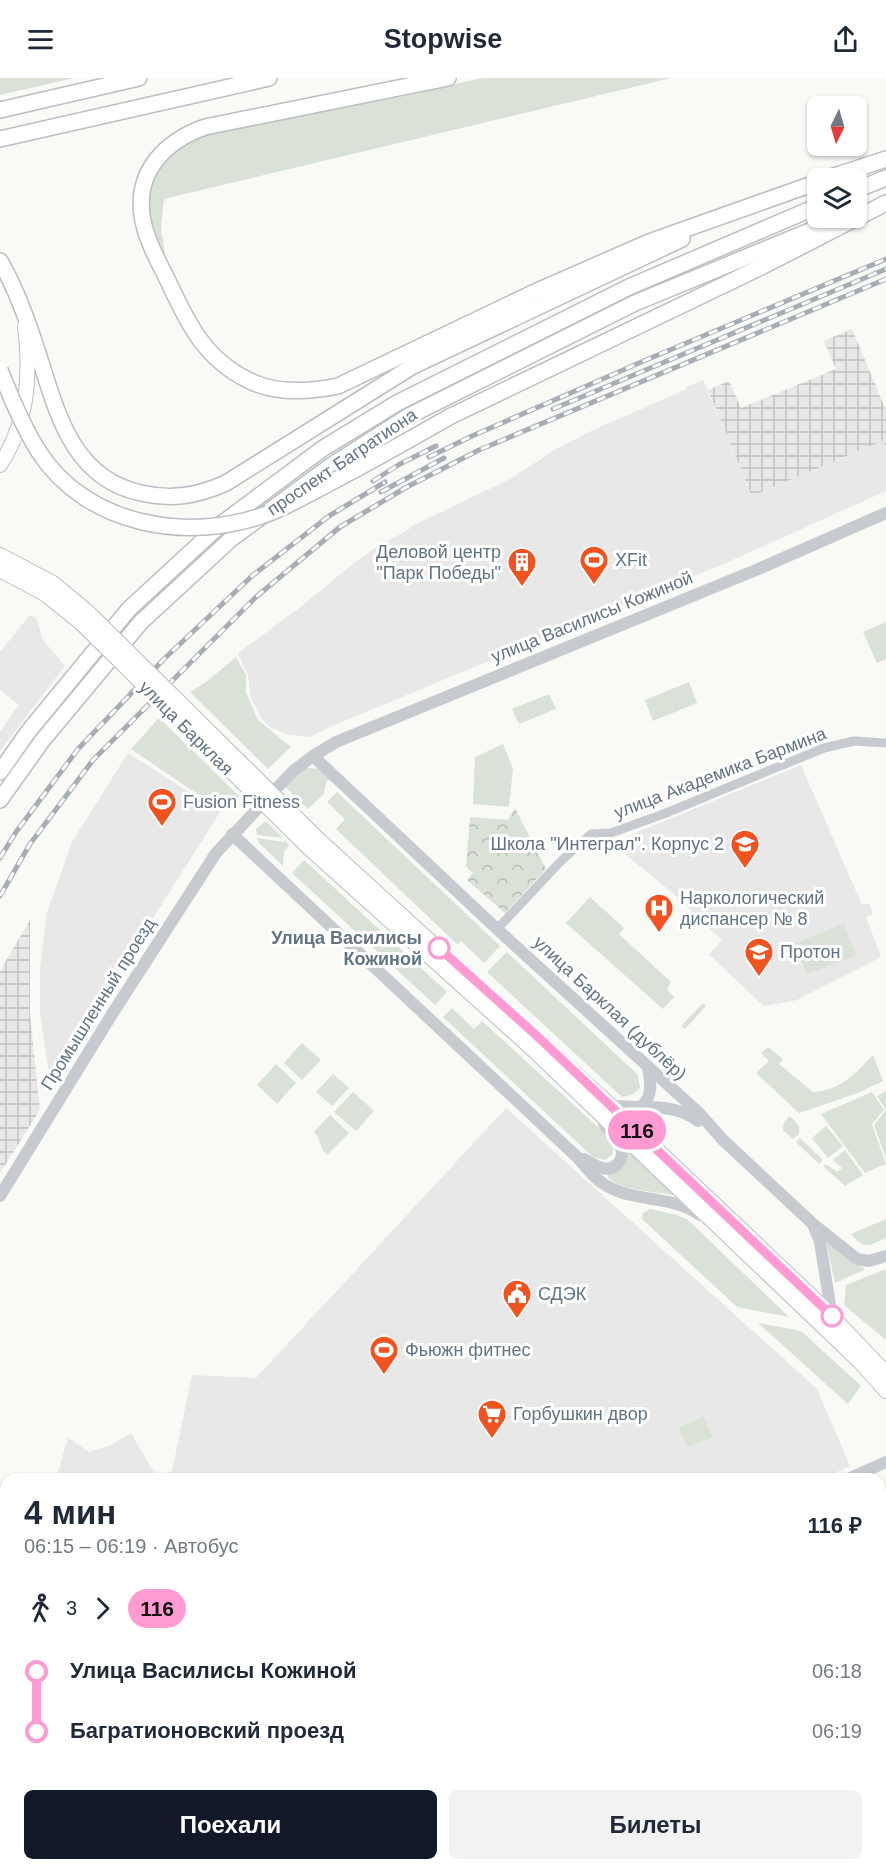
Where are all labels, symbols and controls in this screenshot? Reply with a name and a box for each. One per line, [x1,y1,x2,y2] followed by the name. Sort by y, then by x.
[24,23,57,56] icon: menu
[829,23,862,56] icon: share
[384,24,502,54] text: Stopwise
[807,96,867,156] north arrow
[807,96,867,228] map controls
[807,168,867,228] button: layers
[263,404,421,520] street label: проспект Багратиона
[376,542,501,583] place label: Деловой центр "Парк Победы"
[578,544,610,586] sports icon: XFit
[506,546,538,588] building icon: Деловой центр "Парк Победы"
[615,550,647,570] place label: XFit
[488,567,696,667] street label: улица Василисы Кожиной
[135,677,237,779] street label: улица Барклая
[611,723,830,823] street label: улица Академика Бармина
[146,786,178,828] sports icon: Fusion Fitness
[183,792,300,812] place label: Fusion Fitness
[729,828,761,870] school or university icon: Школа "Интеграл". Корпус 2
[490,834,724,854] place label: Школа "Интеграл". Корпус 2
[680,888,824,929] place label: Наркологический диспансер № 8
[643,892,675,934] hospital icon: Наркологический диспансер № 8
[37,914,159,1094] street label: Промышленный проезд
[271,928,422,969] place label: Улица Василисы Кожиной
[530,932,690,1084] street label: улица Барклая (дублёр)
[743,936,775,978] school or university icon: Протон
[428,937,450,959] marker: Улица Василисы Кожиной
[780,942,841,962] place label: Протон
[602,1110,672,1150] line badge: 116
[620,1119,654,1142] text: 116
[501,1278,533,1320] public building icon: СДЭК
[538,1284,587,1304] place label: СДЭК
[821,1305,843,1327] unlabelled marker
[368,1334,400,1376] sports icon: Фьюжн фитнес
[405,1340,530,1360] place label: Фьюжн фитнес
[476,1398,508,1440] supermarket icon: Горбушкин двор
[513,1404,648,1424] place label: Горбушкин двор
[24,1494,116,1531] text: 4 мин
[808,1513,862,1538] text: 116 ₽
[24,1535,238,1557] text: 06:15 – 06:19 · Автобус
[24,1592,57,1625] icon: walk
[86,1592,119,1625] icon: forward
[66,1597,77,1619] text: 3
[140,1597,174,1620] text: 116
[70,1658,356,1683] text: Улица Василисы Кожиной
[812,1660,862,1682] text: 06:18
[70,1718,344,1743] text: Багратионовский проезд
[812,1720,862,1742] text: 06:19
[24,1790,437,1859] button: Поехали
[449,1790,862,1859] button: Билеты

